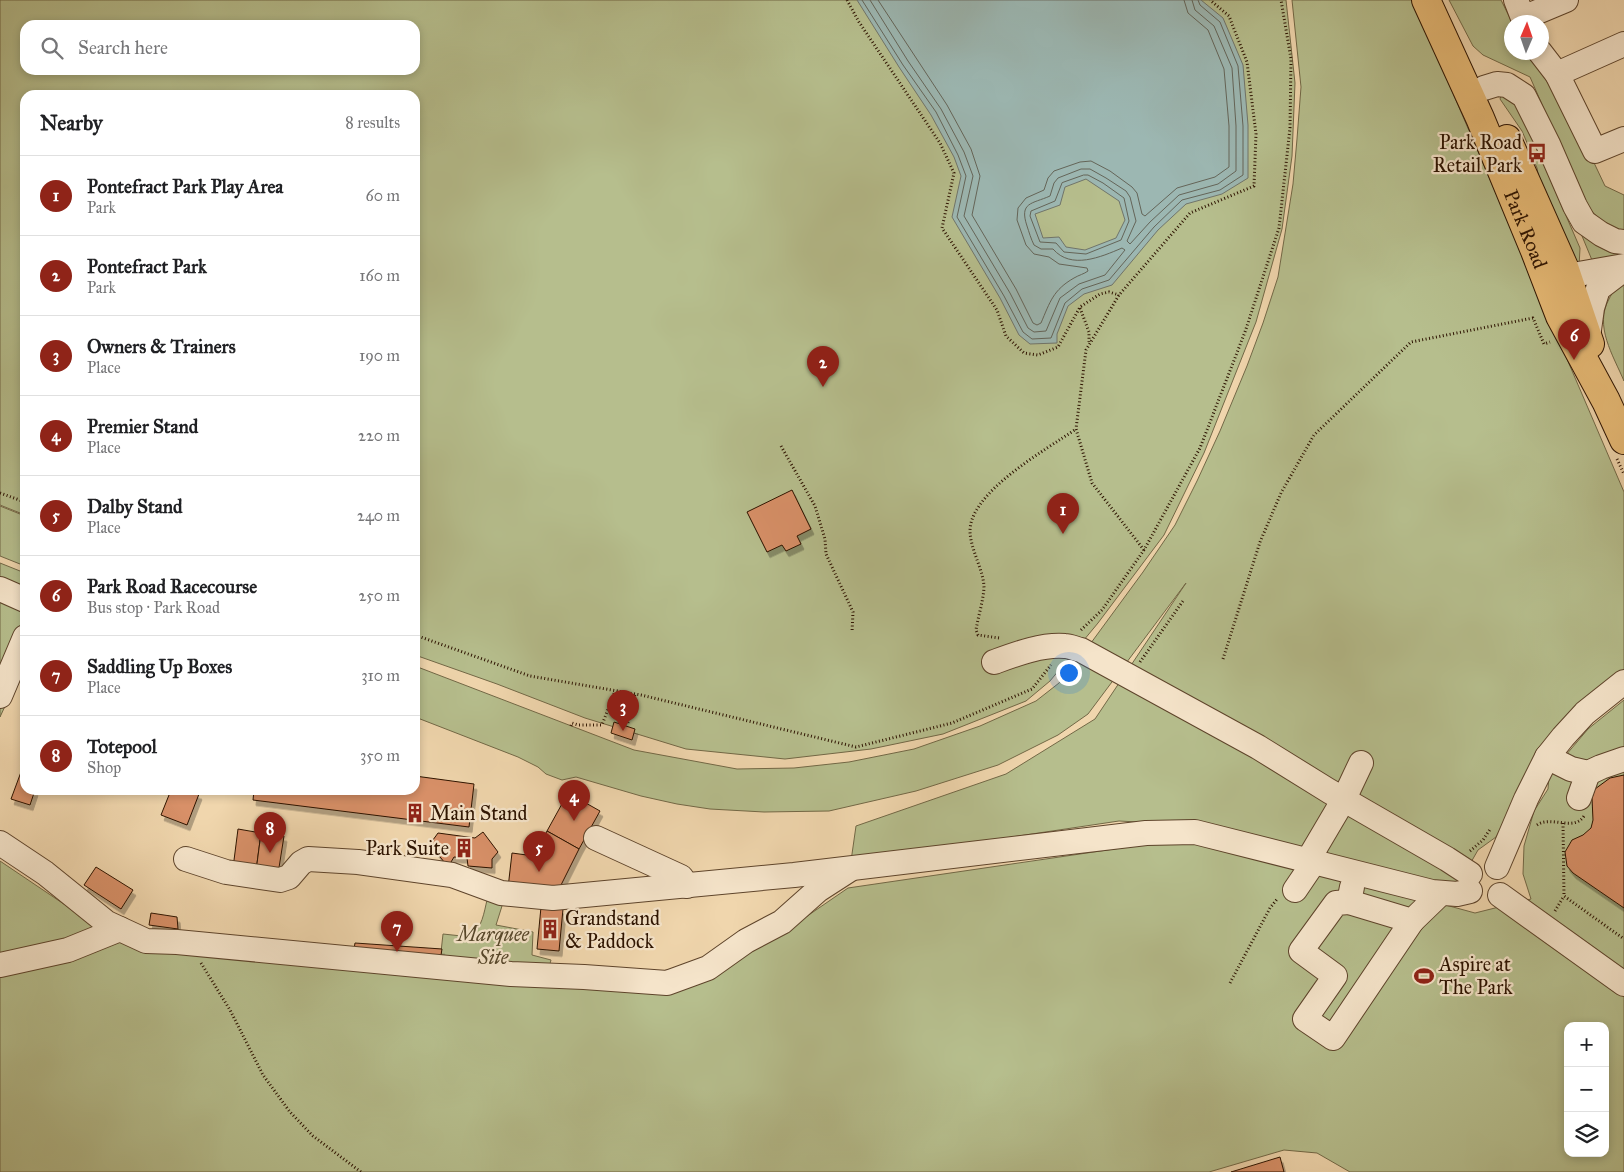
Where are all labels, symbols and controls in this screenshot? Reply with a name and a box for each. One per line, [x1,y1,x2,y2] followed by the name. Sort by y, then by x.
[1504,15,1549,60] north arrow
[20,20,420,75] search box
[38,34,66,62] icon: search
[78,36,168,59] text: Search here
[40,110,103,136] text: Nearby
[345,113,400,132] text: 8 results
[1433,130,1523,177] place label: Park Road Retail Park
[1526,142,1548,164] bus stop icon: Park Road Retail Park
[87,175,283,198] text: Pontefract Park Play Area
[53,186,59,205] text: 1
[366,186,400,205] text: 60 m
[1499,186,1553,272] street label: Park Road
[87,198,116,217] text: Park
[87,255,207,278] text: Pontefract Park
[52,266,60,285] text: 2
[359,266,400,285] text: 160 m
[87,278,116,297] text: Park
[1558,319,1590,360] pin: 6
[87,335,236,358] text: Owners & Trainers
[53,346,59,365] text: 3
[359,346,400,365] text: 190 m
[807,346,839,387] pin: 2
[87,358,121,377] text: Place
[87,415,198,438] text: Premier Stand
[52,426,60,445] text: 4
[358,426,400,445] text: 220 m
[87,438,121,457] text: Place
[1047,493,1079,534] pin: 1
[87,495,183,518] text: Dalby Stand
[52,506,60,525] text: 5
[357,506,400,525] text: 240 m
[87,518,121,537] text: Place
[87,575,257,598] text: Park Road Racecourse
[52,586,60,605] text: 6
[359,586,400,605] text: 250 m
[87,598,220,617] text: Bus stop · Park Road
[87,655,232,678] text: Saddling Up Boxes
[1056,660,1082,686] your location
[52,666,60,685] text: 7
[361,666,400,685] text: 310 m
[87,678,121,697] text: Place
[607,690,639,731] pin: 3
[87,735,157,758] text: Totepool
[52,746,60,765] text: 8
[360,746,400,765] text: 350 m
[87,758,121,777] text: Shop
[558,780,590,821] pin: 4
[430,801,528,825] place label: Main Stand
[404,802,426,824] building icon: Main Stand
[254,812,286,853] pin: 8
[523,831,555,872] pin: 5
[366,836,449,860] place label: Park Suite
[453,837,475,859] building icon: Park Suite
[565,906,660,953] place label: Grandstand & Paddock
[381,911,413,952] pin: 7
[539,918,561,940] building icon: Grandstand & Paddock
[455,922,529,969] park label: Marquee Site
[1438,952,1513,999] place label: Aspire at The Park
[1413,965,1435,987] sports icon: Aspire at The Park
[1564,1022,1609,1157] map controls
[1564,1022,1609,1067] button: +
[1564,1067,1609,1112] button: −
[1564,1112,1609,1157] button: layers

